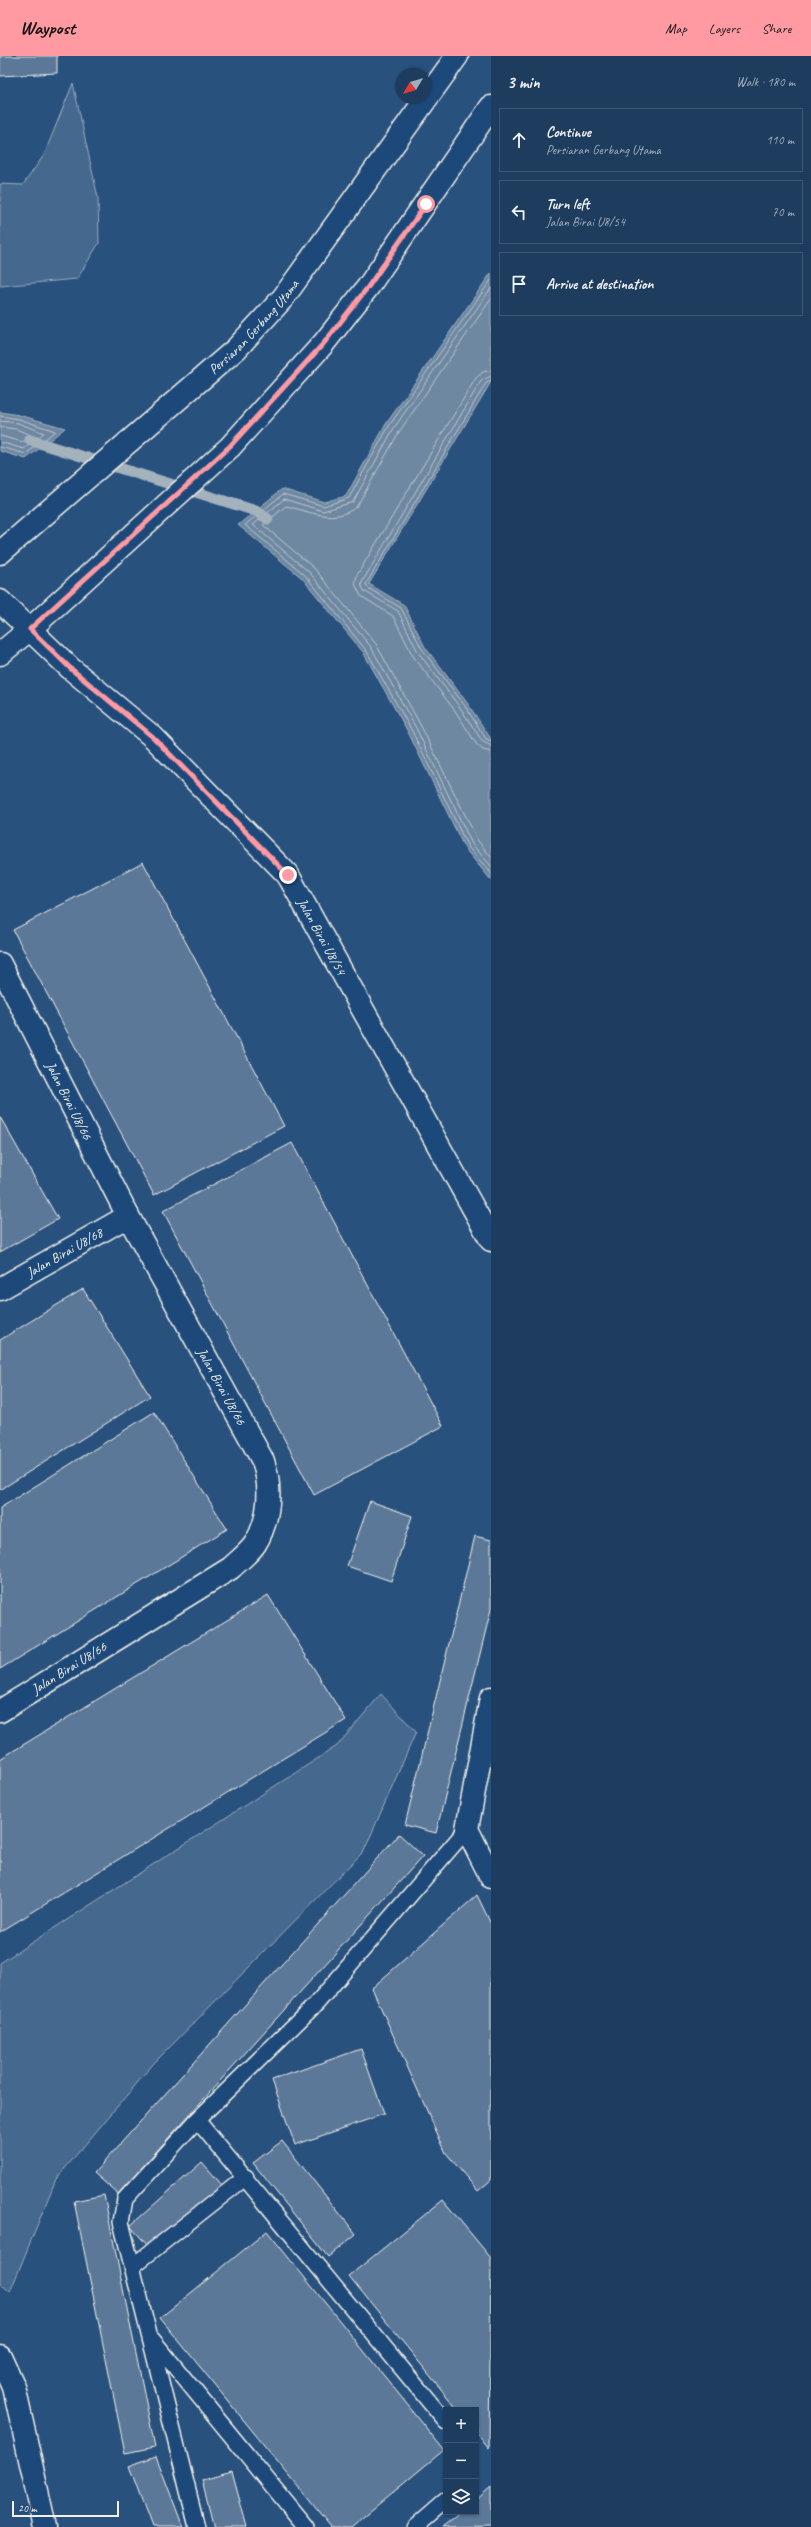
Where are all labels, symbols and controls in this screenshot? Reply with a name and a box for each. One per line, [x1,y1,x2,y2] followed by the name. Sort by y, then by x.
[20,16,75,40] text: Waypost
[665,20,687,37] text: Map
[709,20,740,37] text: Layers
[762,20,791,37] text: Share
[395,68,431,104] north arrow
[507,72,540,93] text: 3 min
[736,74,795,90] text: Walk · 180 m
[546,123,591,142] text: Continue
[508,129,530,151] icon: ahead
[766,132,794,148] text: 110 m
[546,142,661,158] text: Persiaran Gerbang Utama
[417,195,435,213] route start
[546,195,589,214] text: Turn left
[508,201,530,223] icon: left
[772,204,794,220] text: 70 m
[546,214,625,230] text: Jalan Birai U8/54
[508,273,530,295] icon: arrive
[205,275,303,378] street label: Persiaran Gerbang Utama
[546,275,653,294] text: Arrive at destination
[279,866,297,884] route end
[293,894,351,979] street label: Jalan Birai U8/54
[42,1058,96,1143] street label: Jalan Birai U8/66
[22,1223,107,1281] street label: Jalan Birai U8/68
[193,1344,250,1428] street label: Jalan Birai U8/66
[28,1638,110,1698] street label: Jalan Birai U8/66
[443,2407,479,2515] map controls
[443,2407,479,2443] button: +
[443,2443,479,2479] button: −
[443,2479,479,2515] button: layers
[12,2499,119,2518] scale bar
[18,2501,37,2515] text: 20 m

